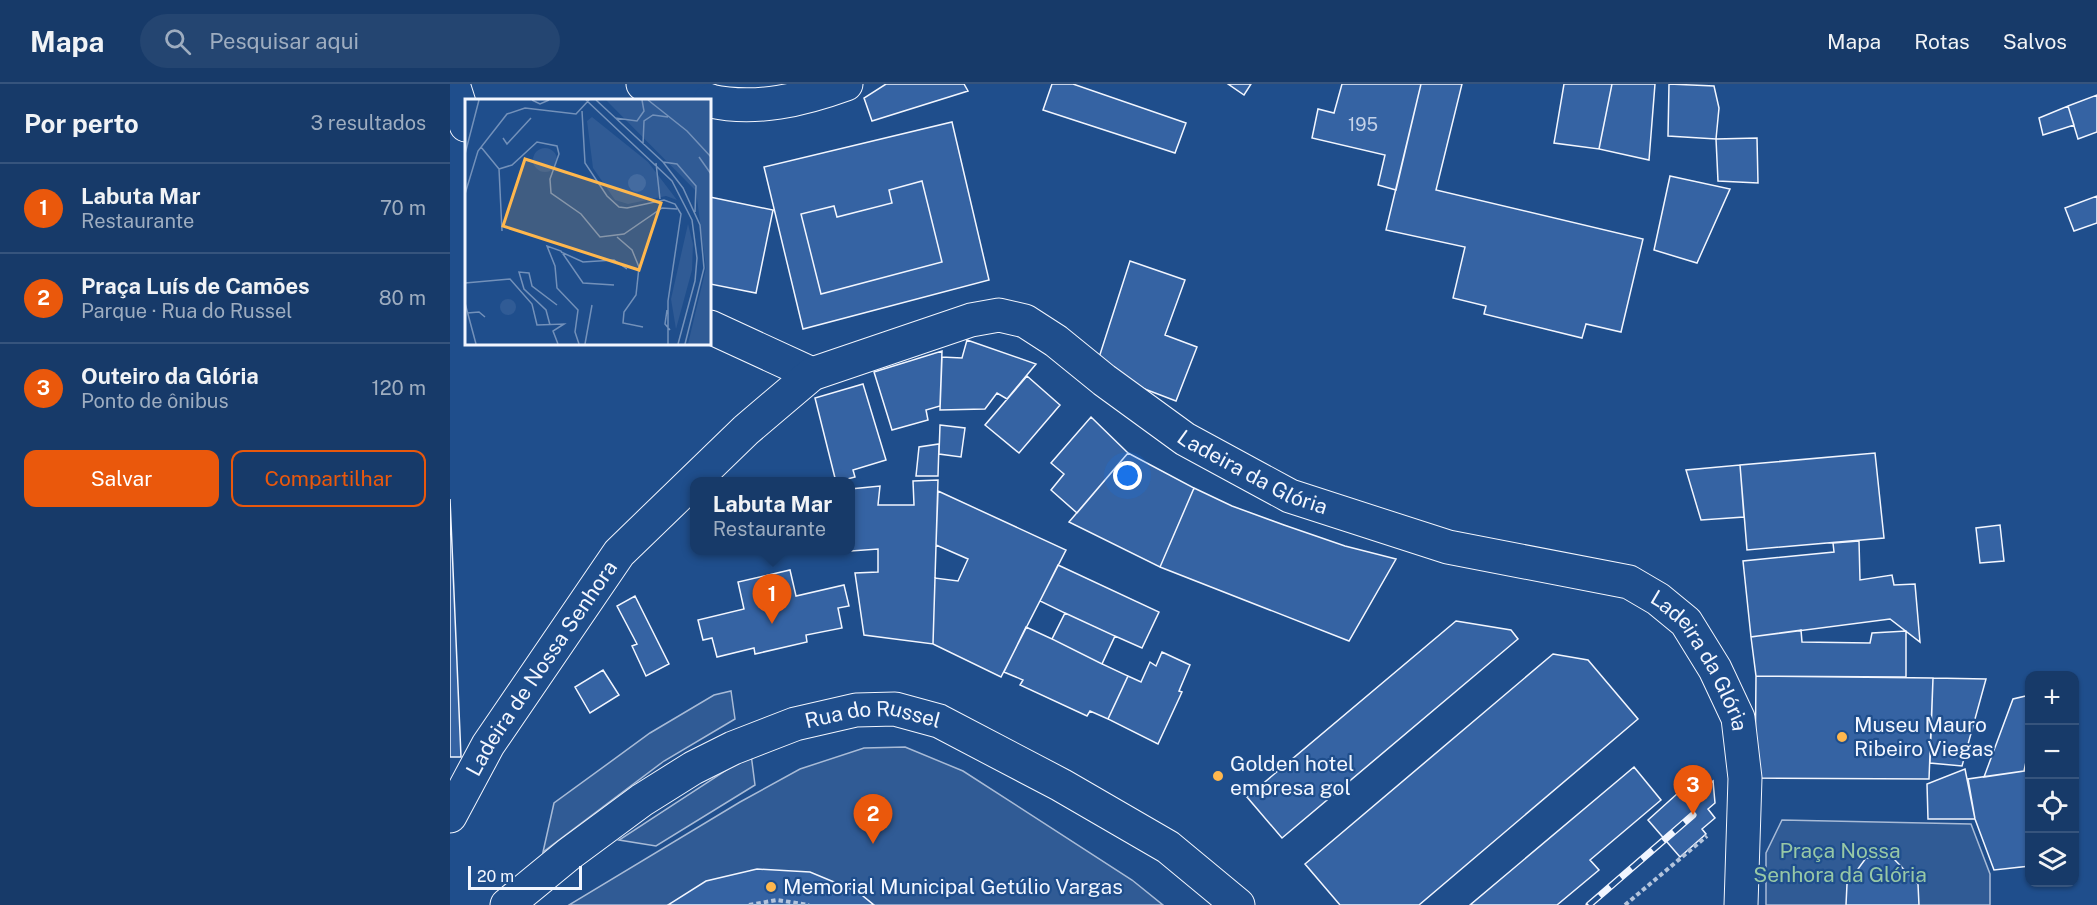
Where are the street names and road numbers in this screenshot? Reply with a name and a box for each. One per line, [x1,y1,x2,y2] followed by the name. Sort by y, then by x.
[1172,424,1331,519] street label: Ladeira da Glória
[461,556,622,780] street label: Ladeira de Nossa Senhora
[1647,585,1752,732] street label: Ladeira da Glória
[802,695,944,733] street label: Rua do Russel

